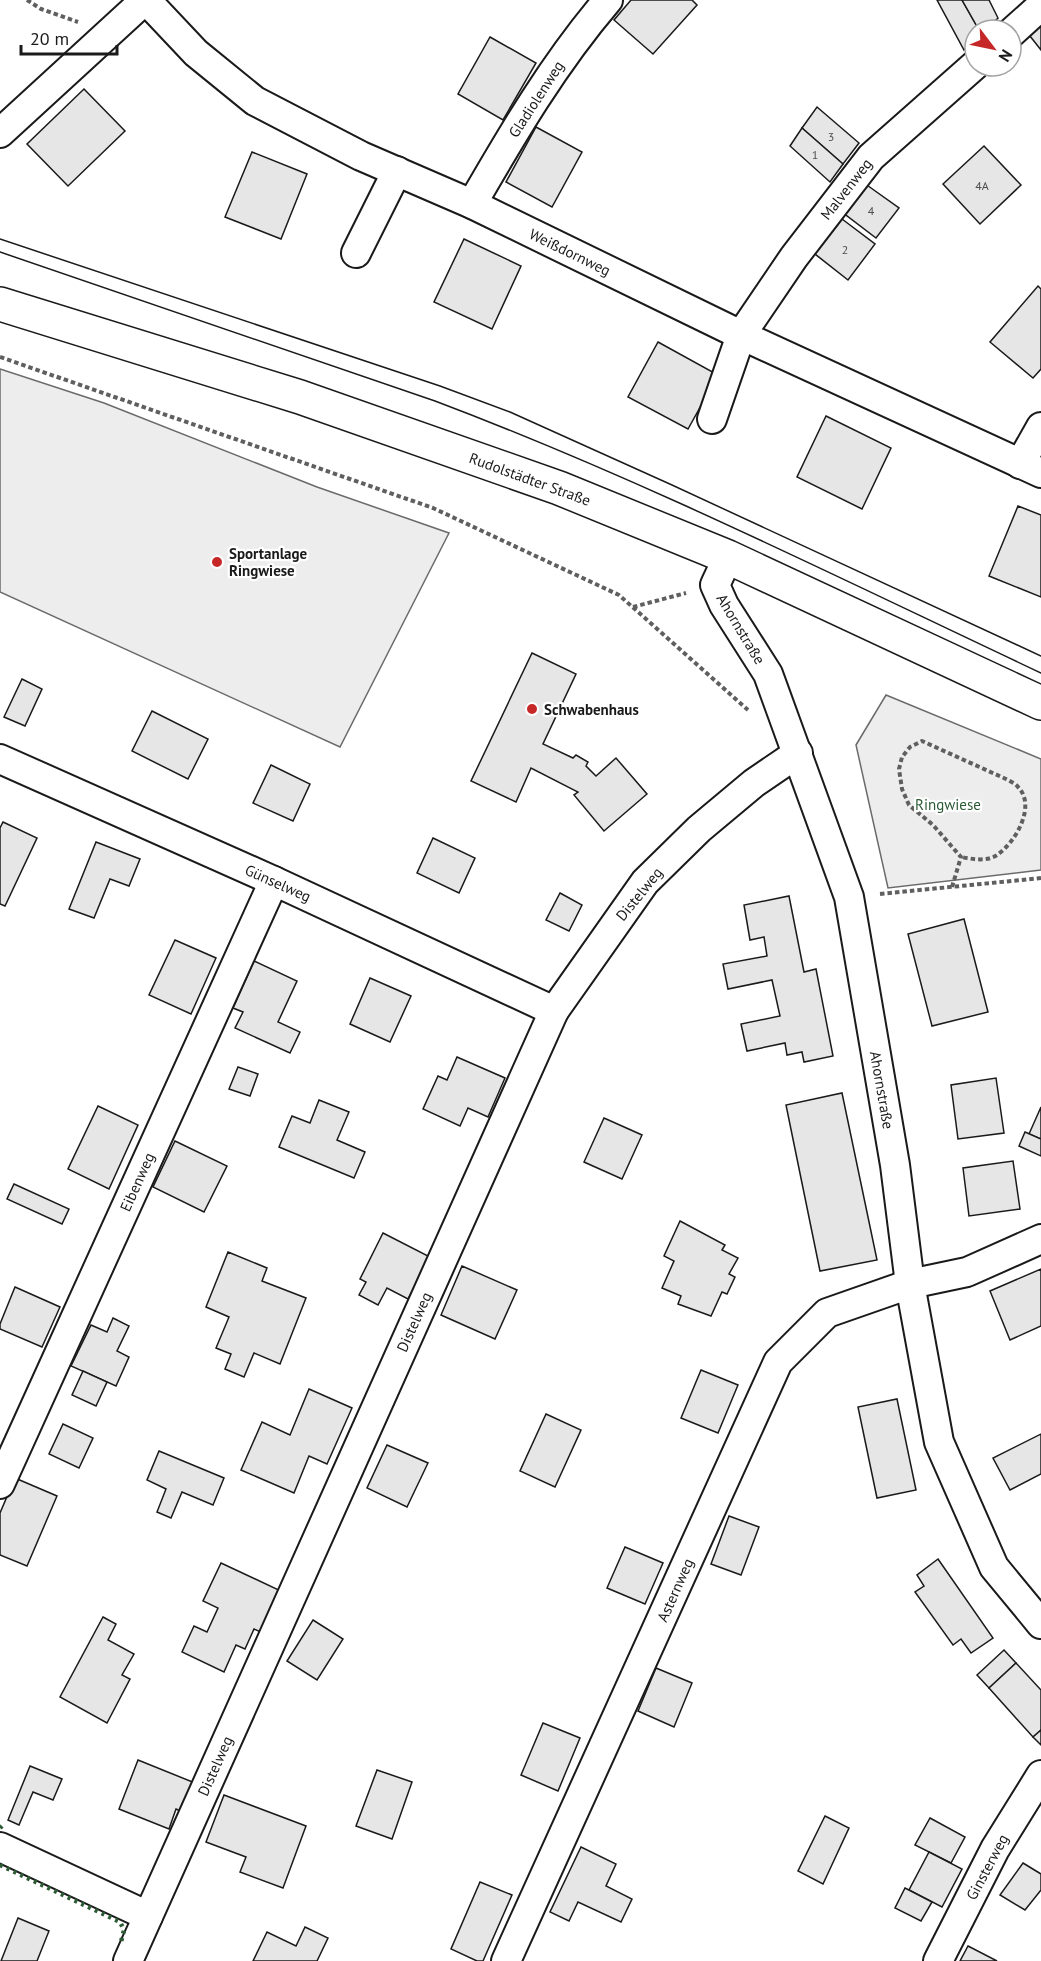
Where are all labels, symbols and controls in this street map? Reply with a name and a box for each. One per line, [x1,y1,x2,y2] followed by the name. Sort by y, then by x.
[21,18,117,56] scale bar
[963,18,1023,78] north arrow
[30,27,69,50] text: 20 m
[994,46,1017,66] text: N
[504,57,568,141] street label: Gladiolenweg
[828,129,834,144] house number: 3
[812,147,818,162] house number: 1
[816,154,876,224] street label: Malvenweg
[975,178,989,193] house number: 4A
[868,203,875,218] house number: 4
[526,224,614,280] street label: Weißdornweg
[842,242,848,257] house number: 2
[467,448,593,510] street label: Rudolstädter Straße
[229,544,308,580] place label: Sportanlage Ringwiese
[210,555,224,569] marker: Sportanlage Ringwiese
[713,590,769,668] street label: Ahornstraße
[544,700,639,719] place label: Schwabenhaus
[525,702,539,716] marker: Schwabenhaus
[915,795,981,814] park label: Ringwiese
[242,860,314,906] street label: Günselweg
[612,863,666,925] street label: Distelweg
[866,1050,898,1130] street label: Ahornstraße
[116,1150,158,1214] street label: Eibenweg
[392,1289,436,1355] street label: Distelweg
[653,1555,697,1625] street label: Asternweg
[193,1733,237,1799] street label: Distelweg
[962,1831,1012,1903] street label: Ginsterweg

